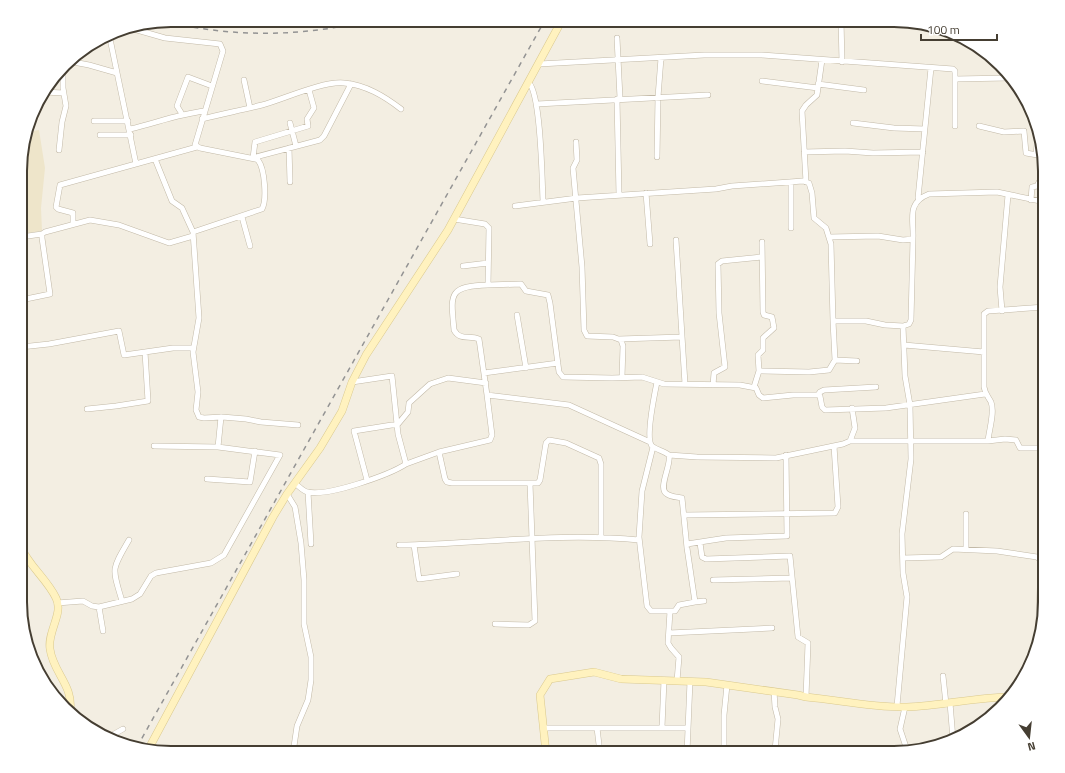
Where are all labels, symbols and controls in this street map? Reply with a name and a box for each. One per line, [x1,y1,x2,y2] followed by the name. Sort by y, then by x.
[921,16,997,42] scale bar
[927,20,960,39] text: 100 m
[1009,717,1049,757] north arrow
[1026,738,1037,755] text: N

